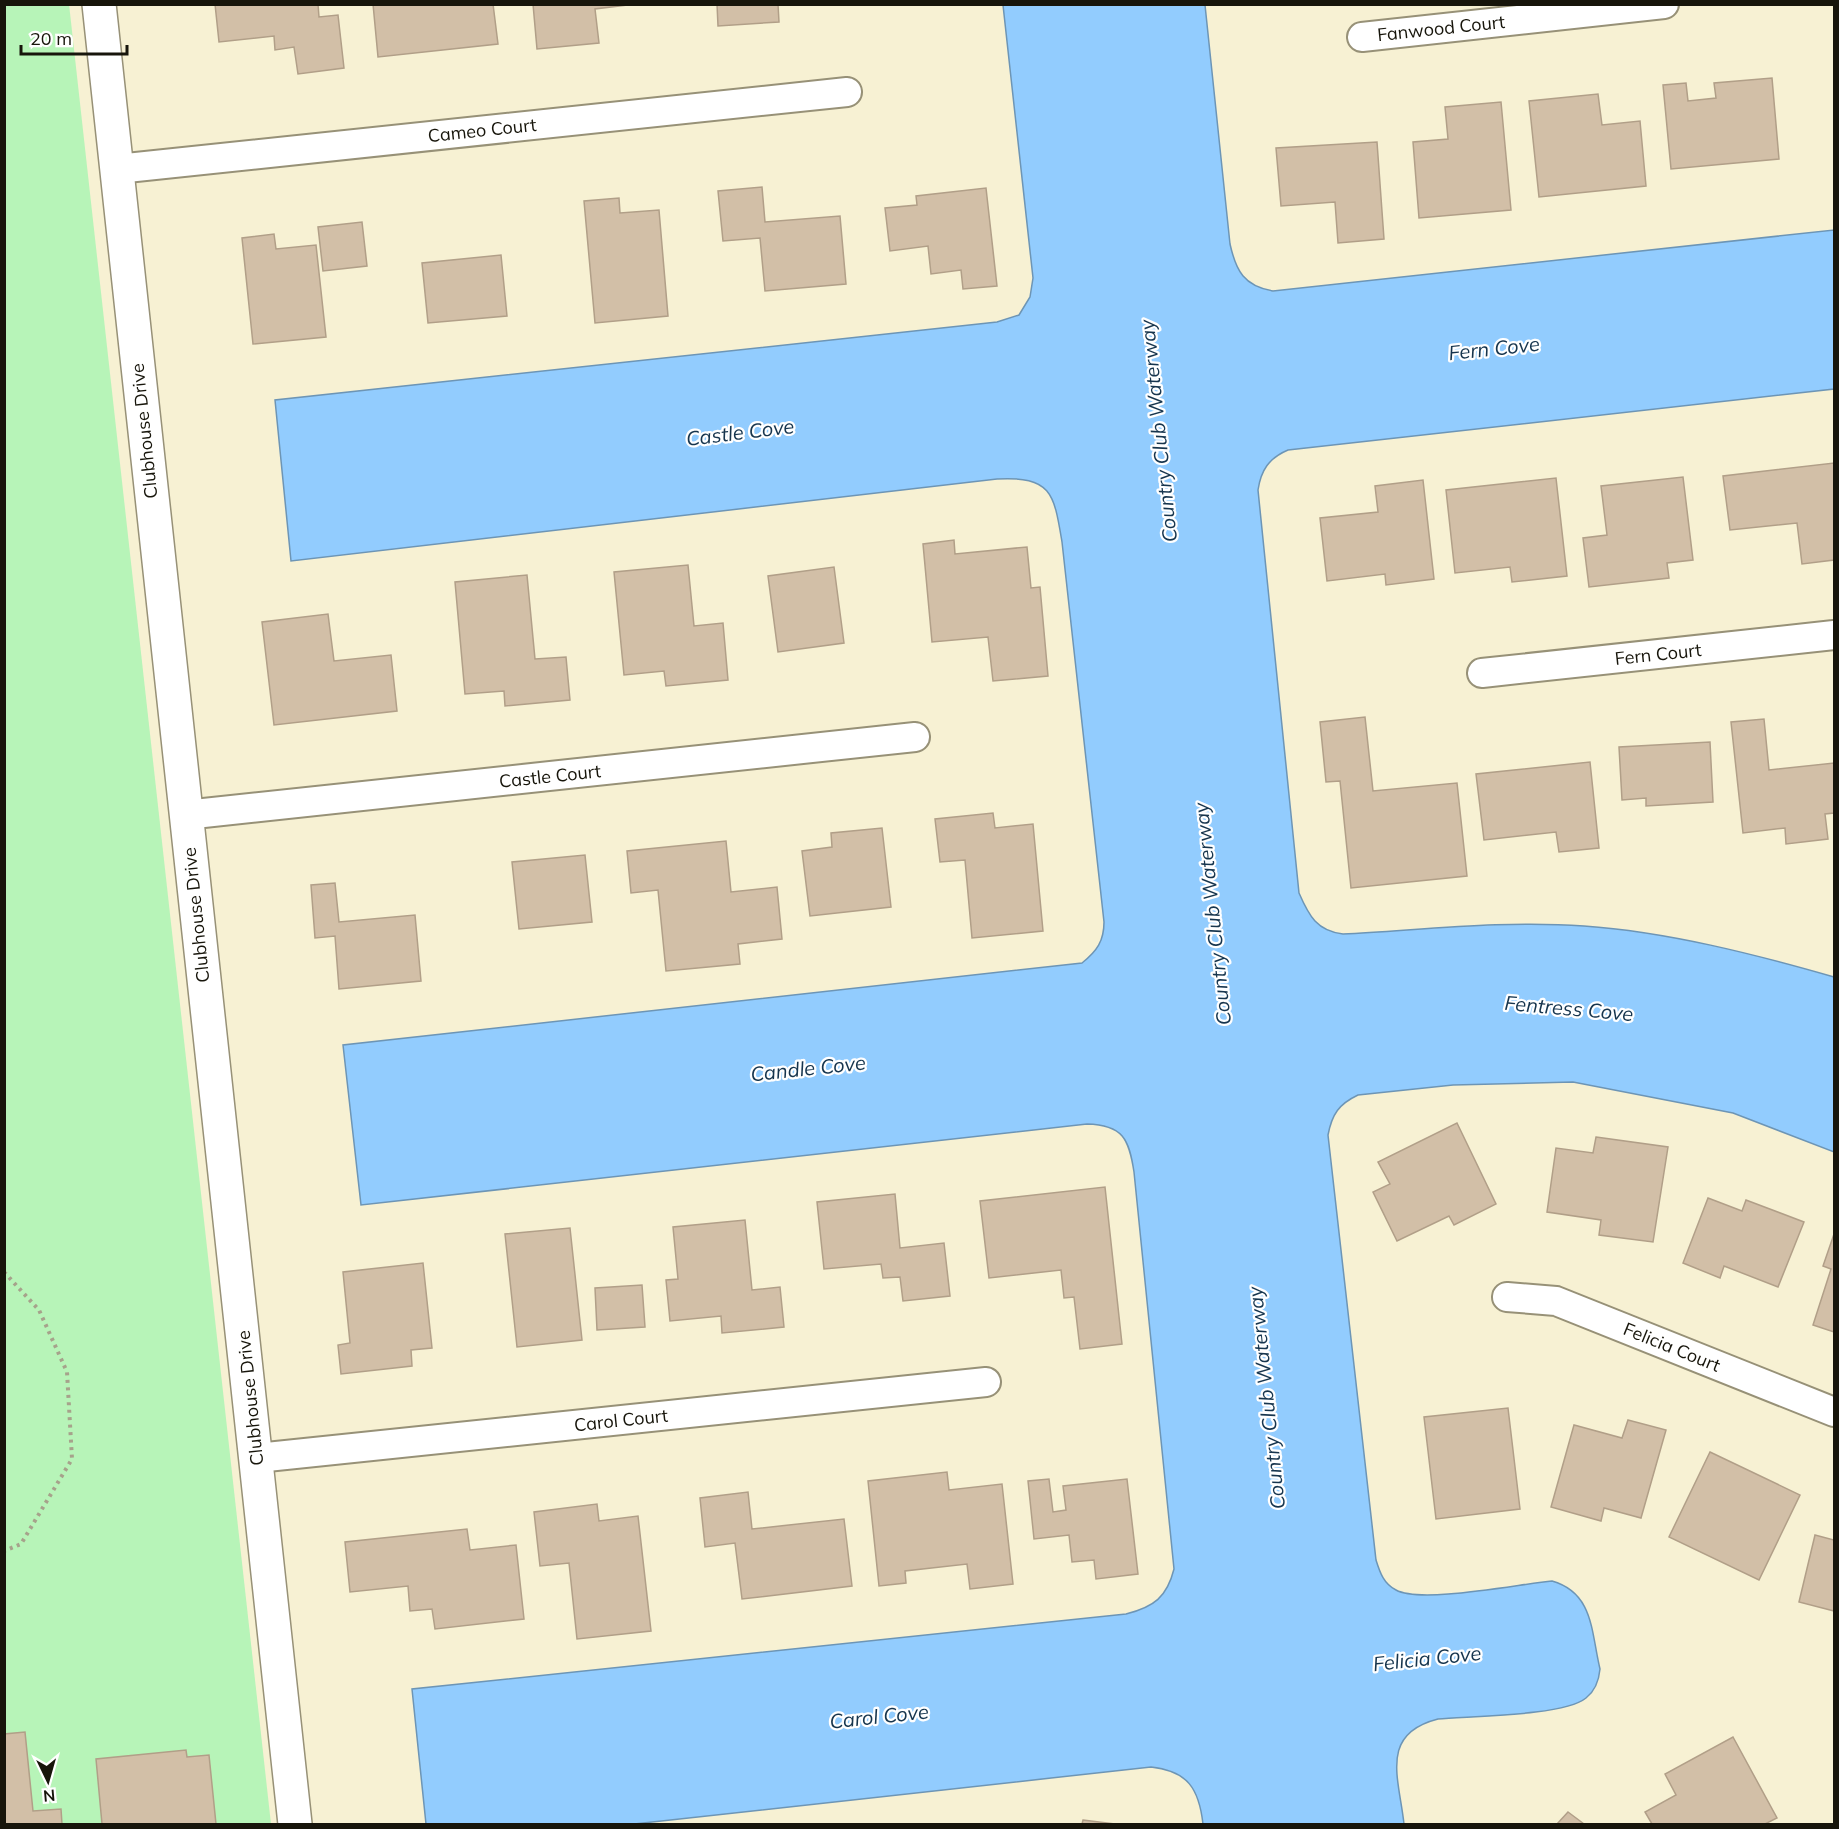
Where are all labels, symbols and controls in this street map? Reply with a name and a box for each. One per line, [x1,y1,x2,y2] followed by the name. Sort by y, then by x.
[1376,10,1506,46] street label: Fanwood Court
[21,18,128,56] scale bar
[30,27,72,50] text: 20 m
[427,113,537,147] street label: Cameo Court
[1134,317,1182,544] water label: Country Club Waterway
[1447,331,1541,365] water label: Fern Cove
[125,362,163,500] street label: Clubhouse Drive
[685,413,796,451] water label: Castle Cove
[1614,638,1702,670] street label: Fern Court
[498,759,602,793] street label: Castle Court
[1188,800,1236,1027] water label: Country Club Waterway
[177,846,215,984] street label: Clubhouse Drive
[1504,990,1635,1026] water label: Fentress Cove
[749,1050,867,1086] water label: Candle Cove
[1242,1284,1290,1511] water label: Country Club Waterway
[1620,1317,1724,1377] street label: Felicia Court
[231,1329,269,1467] street label: Clubhouse Drive
[573,1404,669,1436] street label: Carol Court
[1372,1640,1482,1676] water label: Felicia Cove
[828,1698,930,1734] water label: Carol Cove
[18,1751,78,1811] north arrow
[42,1785,56,1806] text: N

